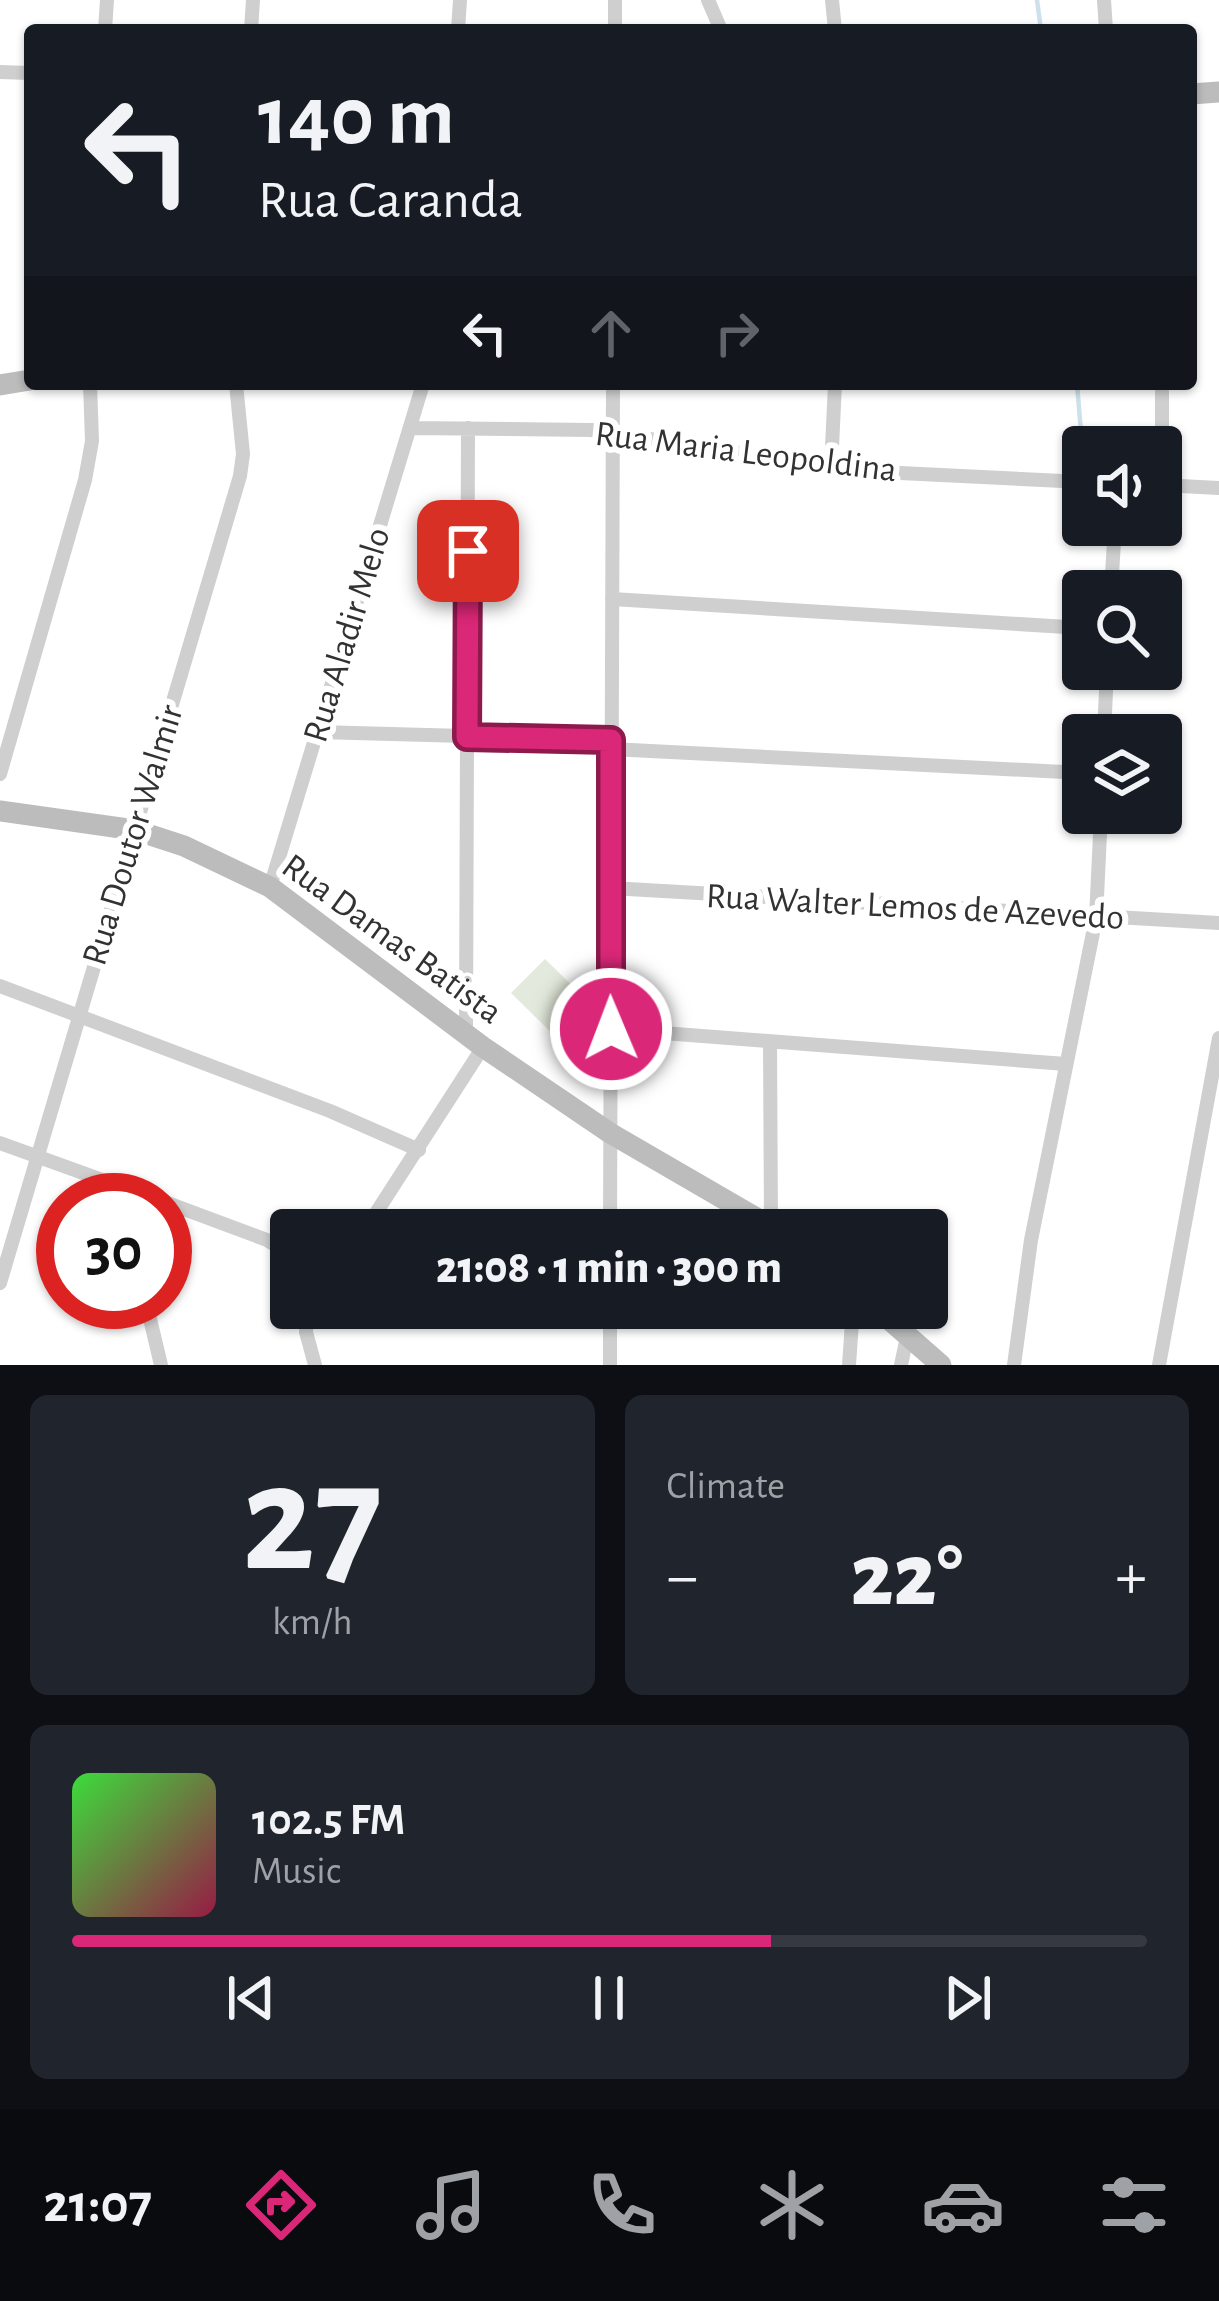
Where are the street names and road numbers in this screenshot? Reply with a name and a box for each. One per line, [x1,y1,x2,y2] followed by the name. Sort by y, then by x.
[593,416,899,488] street label: Rua Maria Leopoldina
[297,523,397,747] street label: Rua Aladir Melo
[76,700,190,969] street label: Rua Doutor Walmir
[275,847,509,1031] street label: Rua Damas Batista
[705,878,1125,936] street label: Rua Walter Lemos de Azevedo

